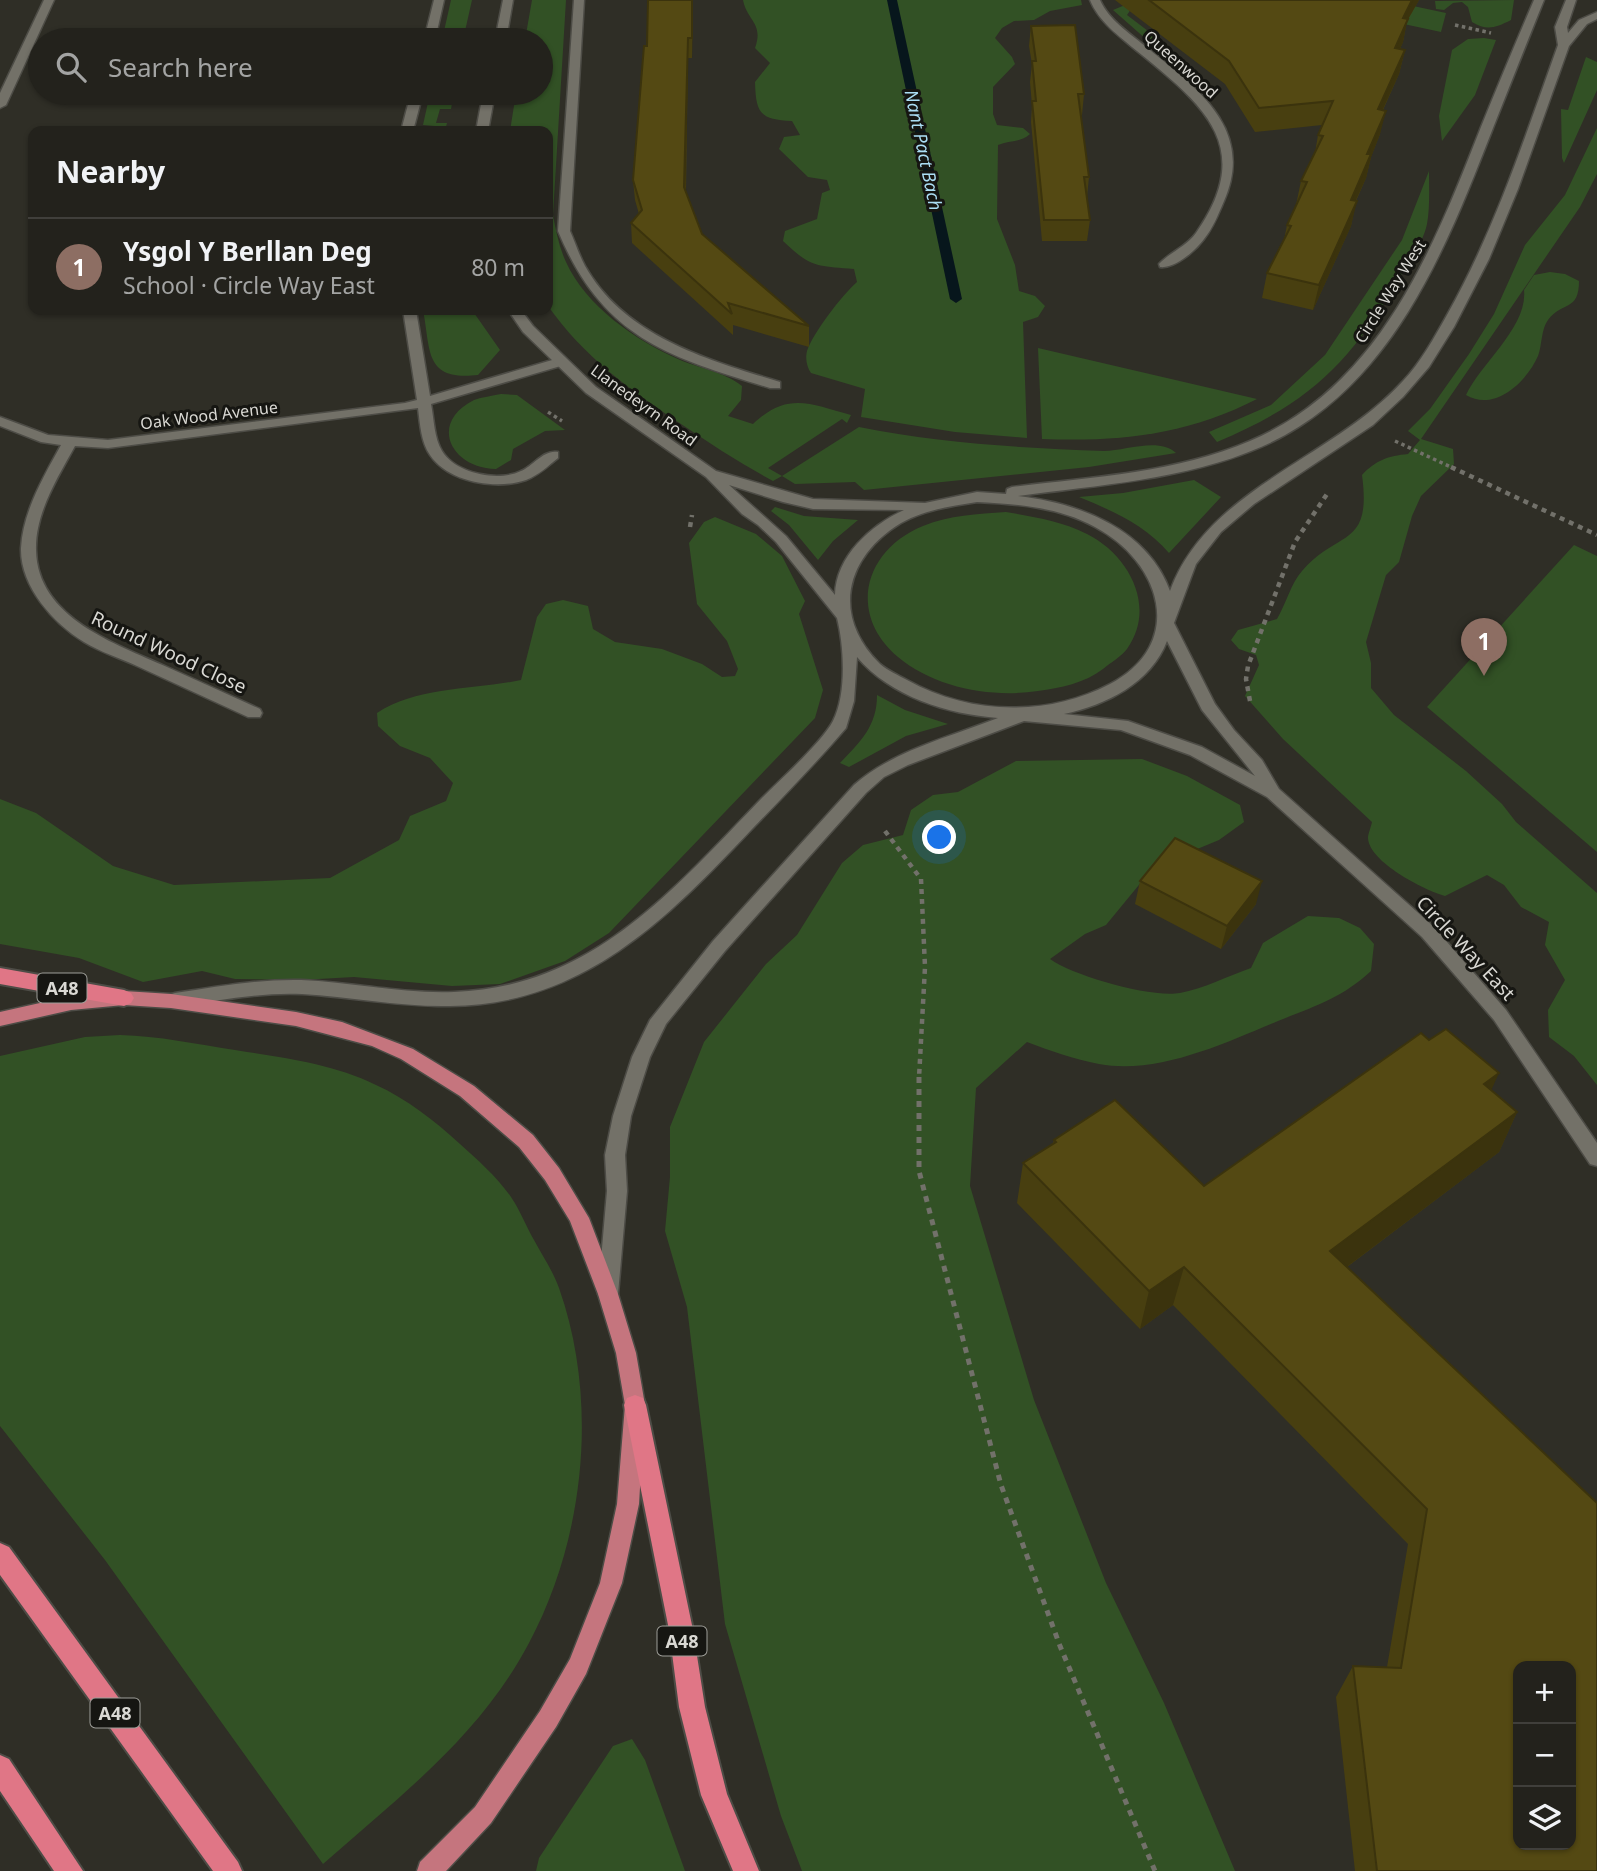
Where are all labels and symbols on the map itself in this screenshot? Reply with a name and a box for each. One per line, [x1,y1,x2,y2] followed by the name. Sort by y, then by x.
[1139,25,1223,103] street label: Queenwood
[899,87,949,213] water label: Nant Pact Bach
[1349,235,1431,347] street label: Circle Way West
[586,359,702,451] street label: Llanedeyrn Road
[139,396,279,434] street label: Oak Wood Avenue
[87,605,251,699] street label: Round Wood Close
[1461,618,1507,676] pin: 1
[922,820,956,854] your location
[1411,890,1521,1006] street label: Circle Way East
[38,973,86,1002] road number: A48
[658,1626,706,1656] road number: A48
[90,1698,140,1728] road number: A48

